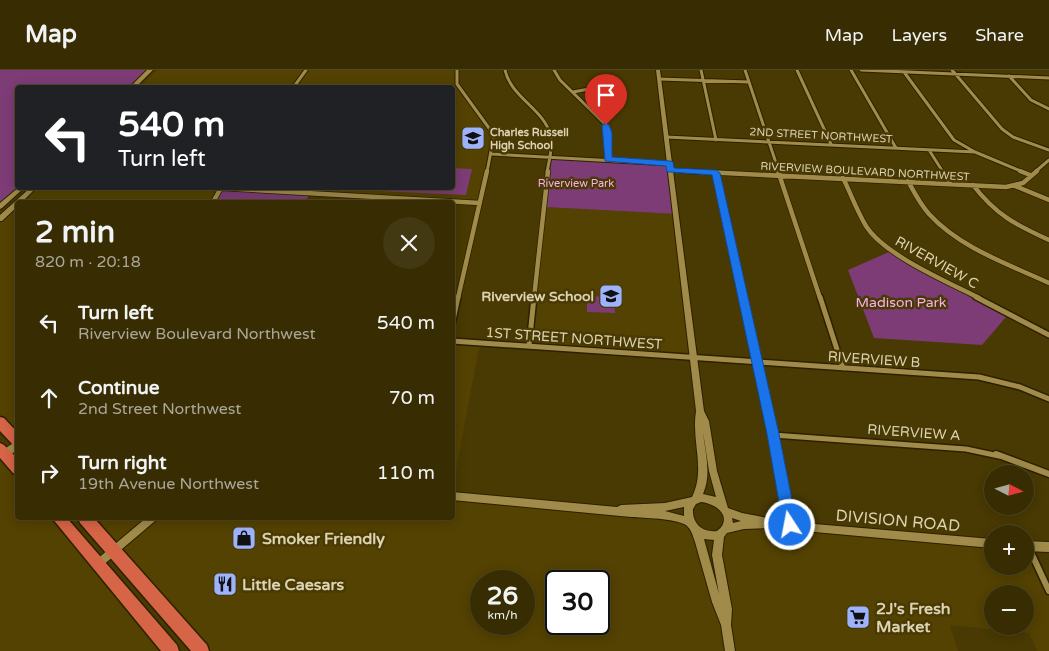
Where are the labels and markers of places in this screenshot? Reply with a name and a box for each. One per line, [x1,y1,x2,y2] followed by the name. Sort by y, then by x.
[585,74,627,125] pin
[460,125,486,151] school or university icon: Charles Russell High School
[490,126,569,153] place label: Charles Russell High School
[598,283,624,309] school or university icon: Riverview School
[481,288,594,305] place label: Riverview School
[231,525,257,551] shop icon: Smoker Friendly
[262,529,385,549] place label: Smoker Friendly
[212,571,238,597] restaurant icon: Little Caesars
[242,575,345,595] place label: Little Caesars
[876,599,951,637] place label: 2J's Fresh Market
[845,604,871,630] supermarket icon: 2J's Fresh Market

